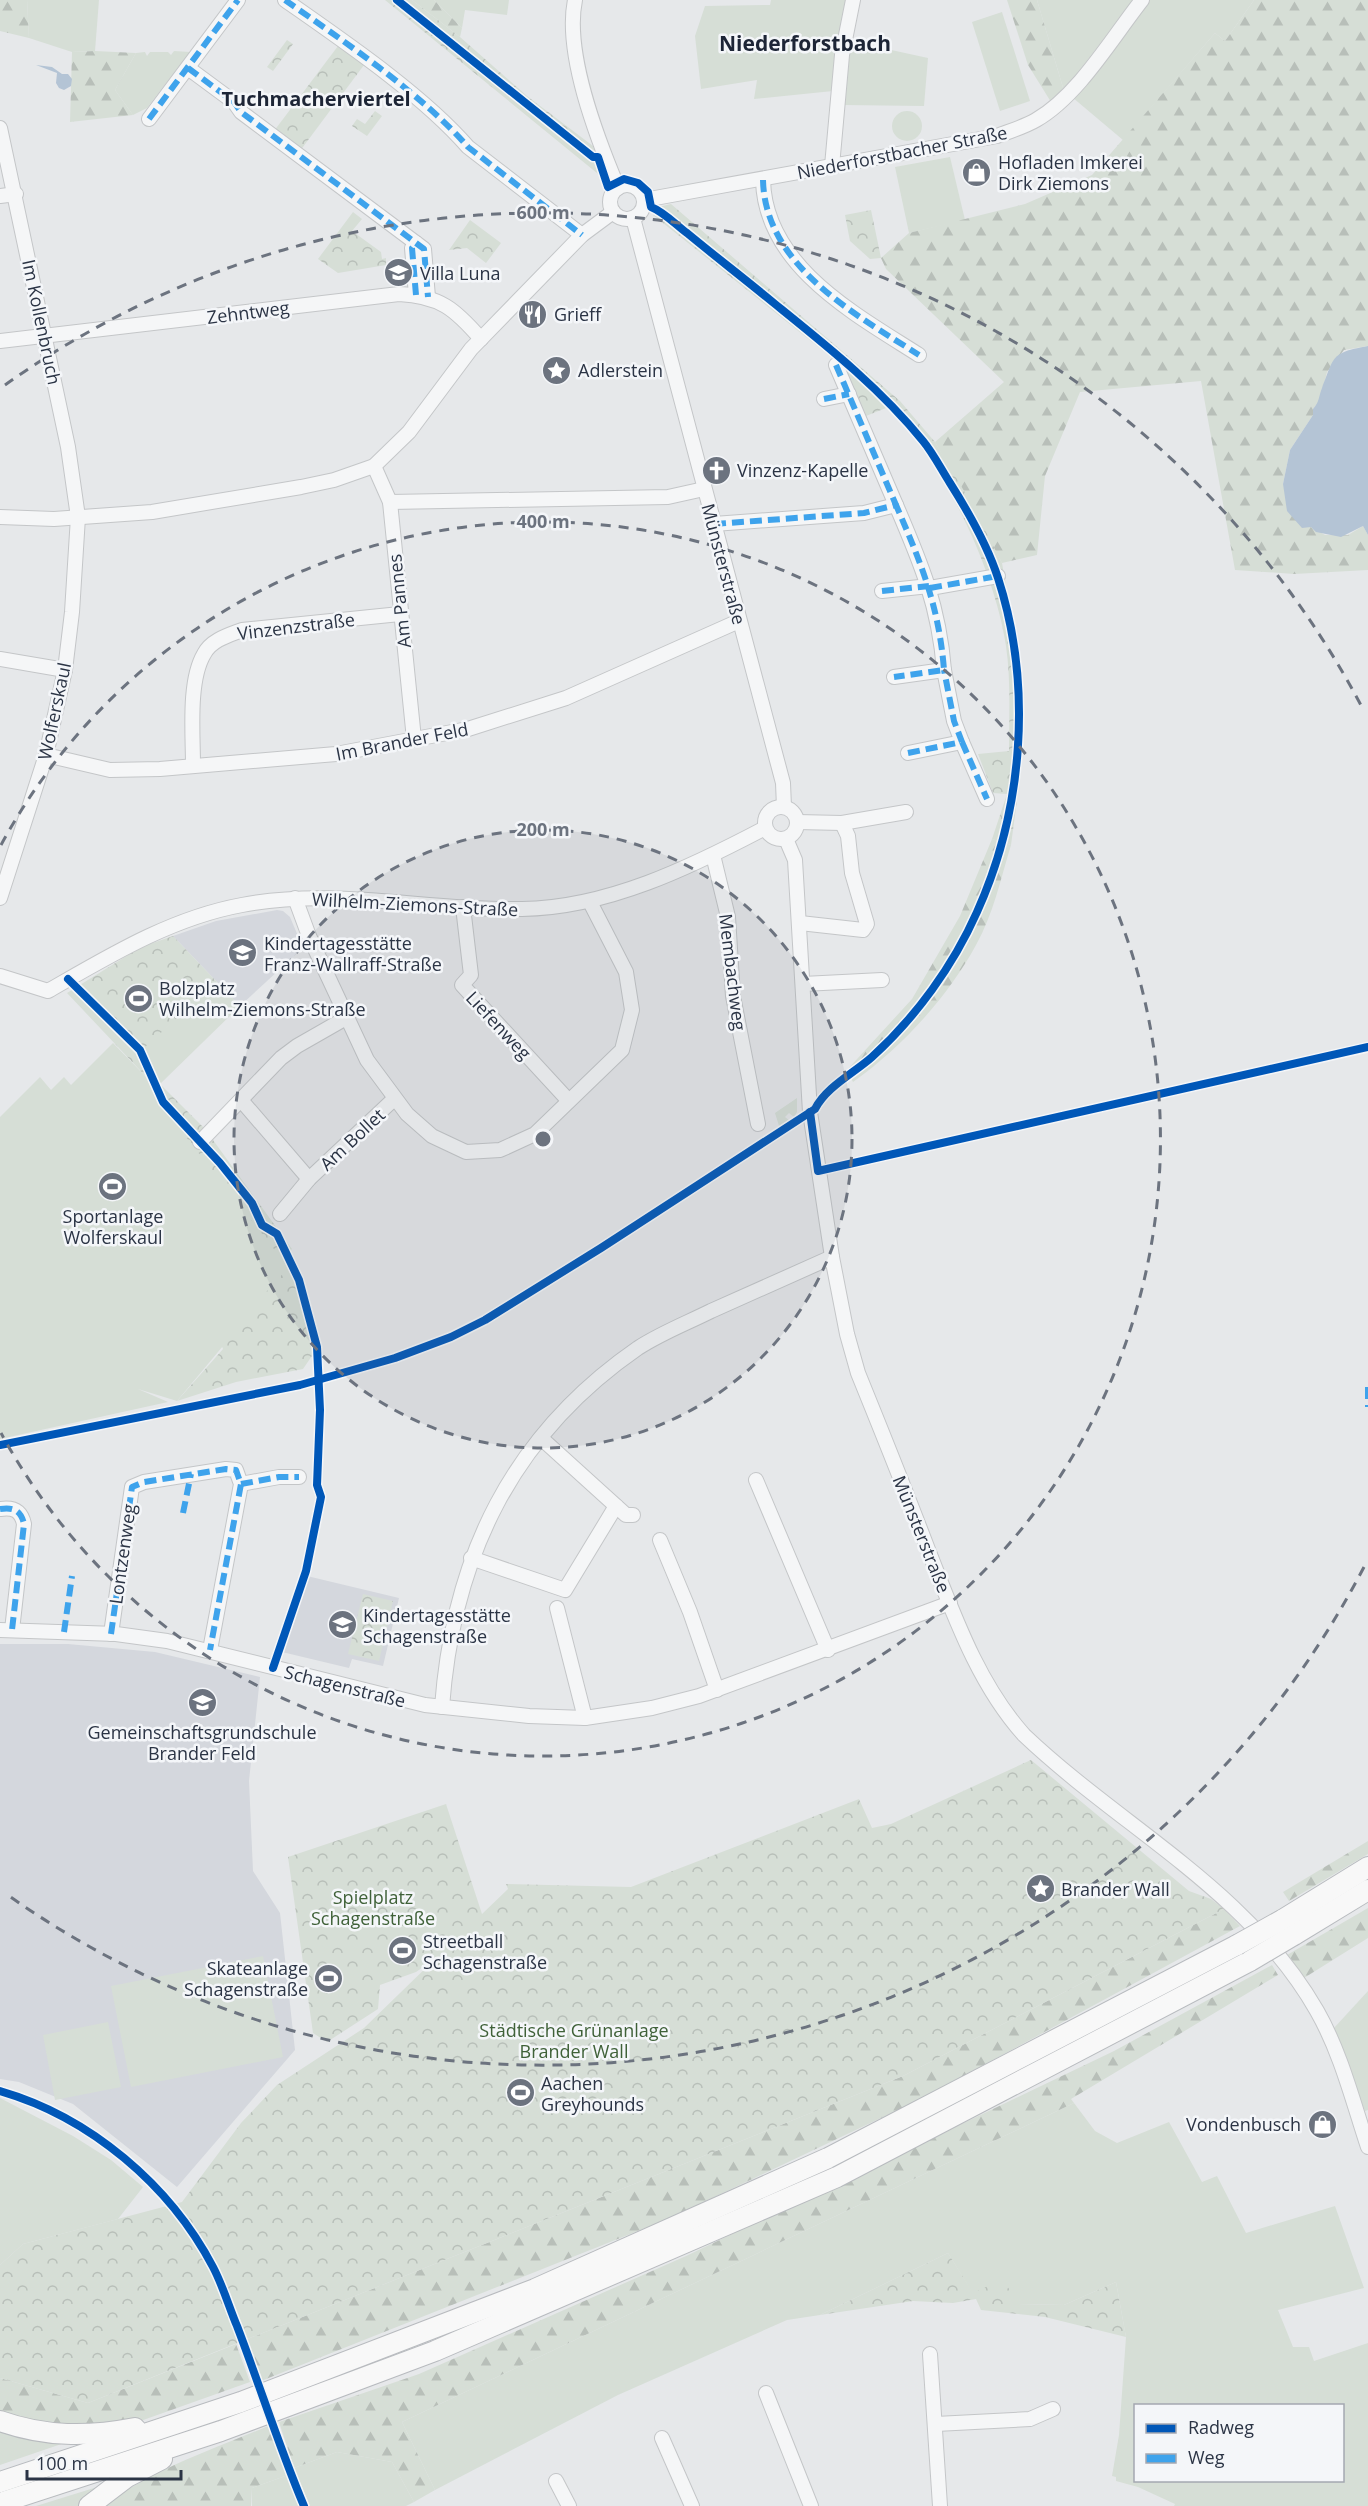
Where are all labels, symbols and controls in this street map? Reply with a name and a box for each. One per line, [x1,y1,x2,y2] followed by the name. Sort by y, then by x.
[719,29,891,57] district label: Niederforstbach
[221,85,411,112] district label: Tuchmacherviertel
[795,120,1009,184] street label: Niederforstbacher Straße
[998,150,1143,195] place label: Hofladen Imkerei Dirk Ziemons
[961,156,993,188] shop icon: Hofladen Imkerei Dirk Ziemons
[516,200,570,224] text: 600 m
[17,257,67,387] street label: Im Kollenbruch
[383,257,415,289] school or university icon: Villa Luna
[420,261,501,285] place label: Villa Luna
[205,295,291,329] street label: Zehntweg
[517,298,549,330] restaurant icon: Grieff
[554,302,602,326] place label: Grieff
[541,354,573,386] place icon: Adlerstein
[578,358,663,382] place label: Adlerstein
[700,454,732,486] church icon: Vinzenz-Kapelle
[737,458,868,482] place label: Vinzenz-Kapelle
[696,501,752,627] street label: Münsterstraße
[516,509,570,533] text: 400 m
[382,553,416,649] street label: Am Pannes
[236,607,356,645] street label: Vinzenzstraße
[32,660,76,762] street label: Wolferskaul
[334,716,470,766] street label: Im Brander Feld
[516,817,570,841] text: 200 m
[311,887,519,921] street label: Wilhelm-Ziemons-Straße
[714,912,752,1032] street label: Membachweg
[264,931,442,976] place label: Kindertagesstätte Franz-Wallraff-Straße
[227,937,259,969] school or university icon: Kindertagesstätte Franz-Wallraff-Straße
[159,976,366,1021] place label: Bolzplatz Wilhelm-Ziemons-Straße
[122,982,154,1014] sports icon: Bolzplatz Wilhelm-Ziemons-Straße
[461,986,537,1064] street label: Liefenweg
[314,1103,390,1175] street label: Am Bollet
[533,1129,553,1149] centre of rings
[97,1171,129,1203] sports icon: Sportanlage Wolferskaul
[63,1204,163,1249] place label: Sportanlage Wolferskaul
[888,1472,956,1596] street label: Münsterstraße
[103,1502,141,1606] street label: Lontzenweg
[363,1603,511,1648] place label: Kindertagesstätte Schagenstraße
[326,1609,358,1641] school or university icon: Kindertagesstätte Schagenstraße
[282,1659,408,1713] street label: Schagenstraße
[186,1687,218,1719] school or university icon: Gemeinschaftsgrundschule Brander Feld
[88,1720,317,1765] place label: Gemeinschaftsgrundschule Brander Feld
[1024,1873,1056,1905] place icon: Brander Wall
[1061,1877,1170,1901] place label: Brander Wall
[311,1885,435,1930] park label: Spielplatz Schagenstraße
[423,1929,547,1974] place label: Streetball Schagenstraße
[386,1935,418,1967] sports icon: Streetball Schagenstraße
[184,1956,308,2001] place label: Skateanlage Schagenstraße
[313,1962,345,1994] sports icon: Skateanlage Schagenstraße
[479,2018,669,2063] park label: Städtische Grünanlage Brander Wall
[541,2071,644,2116] place label: Aachen Greyhounds
[504,2077,536,2109] sports icon: Aachen Greyhounds
[1306,2108,1338,2140] shop icon: Vondenbusch
[1186,2112,1301,2136] place label: Vondenbusch
[1134,2404,1344,2482] legend
[1188,2415,1254,2439] text: Radweg
[27,2443,182,2481] scale bar
[1188,2445,1225,2469] text: Weg
[36,2451,88,2475] text: 100 m

